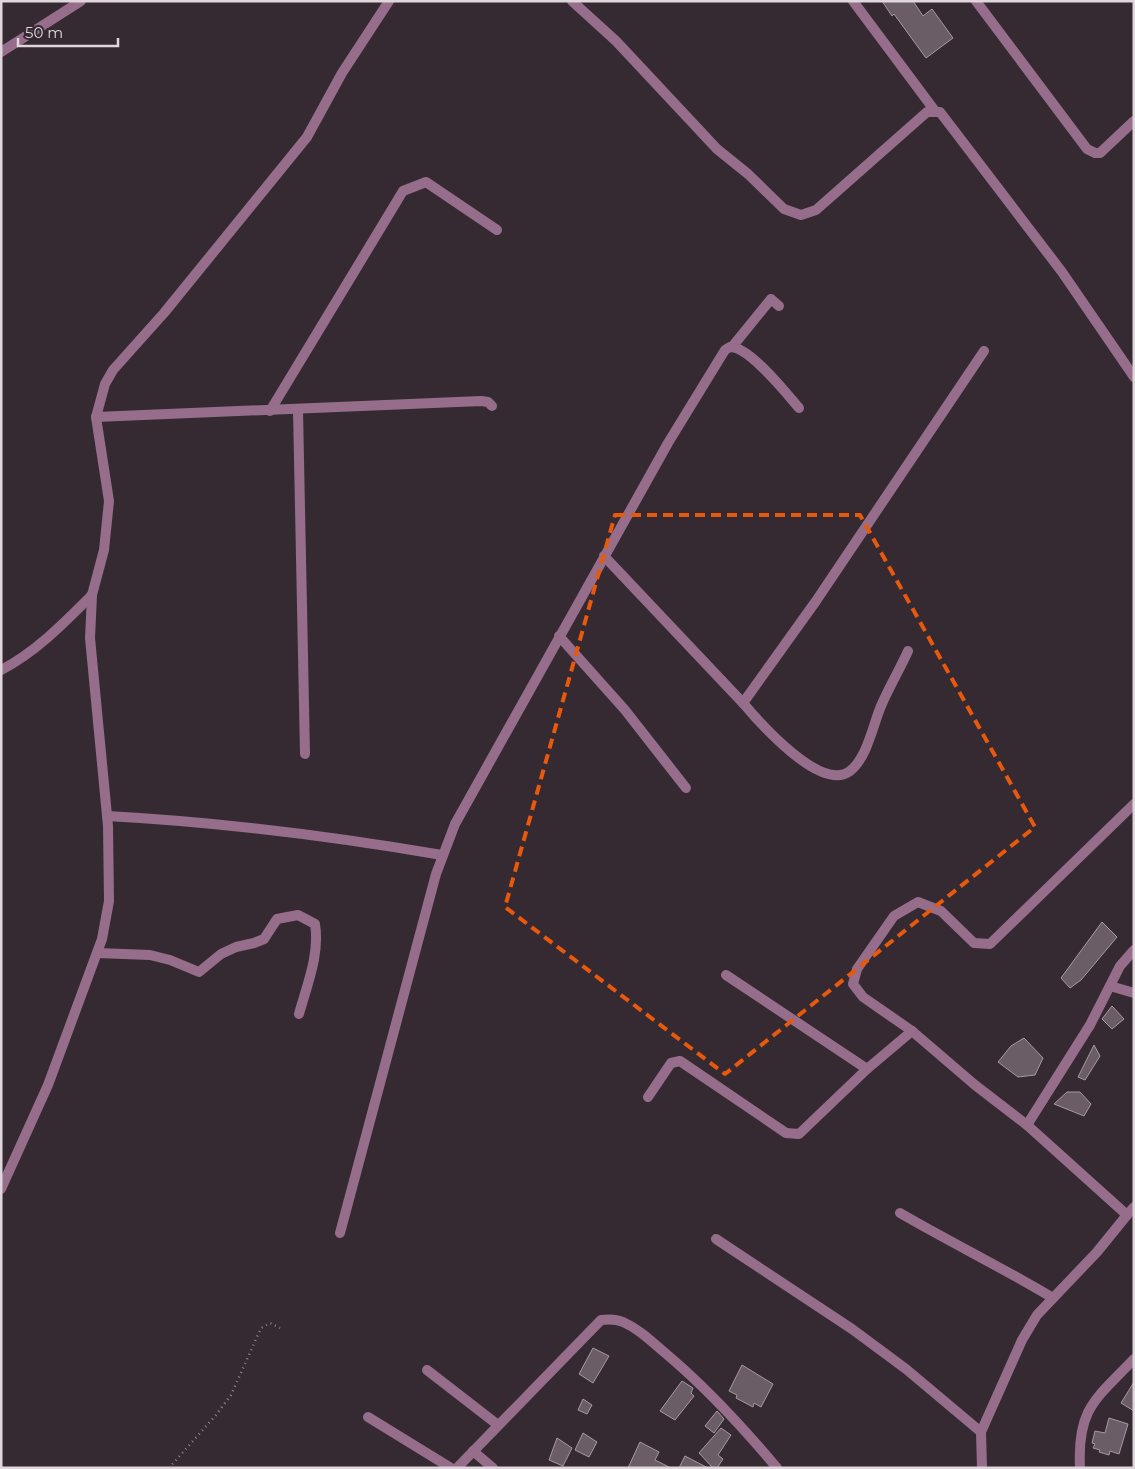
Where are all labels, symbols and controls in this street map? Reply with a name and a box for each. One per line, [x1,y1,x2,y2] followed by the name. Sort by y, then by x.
[18,15,118,47] scale bar
[25,23,63,42] text: 50 m

